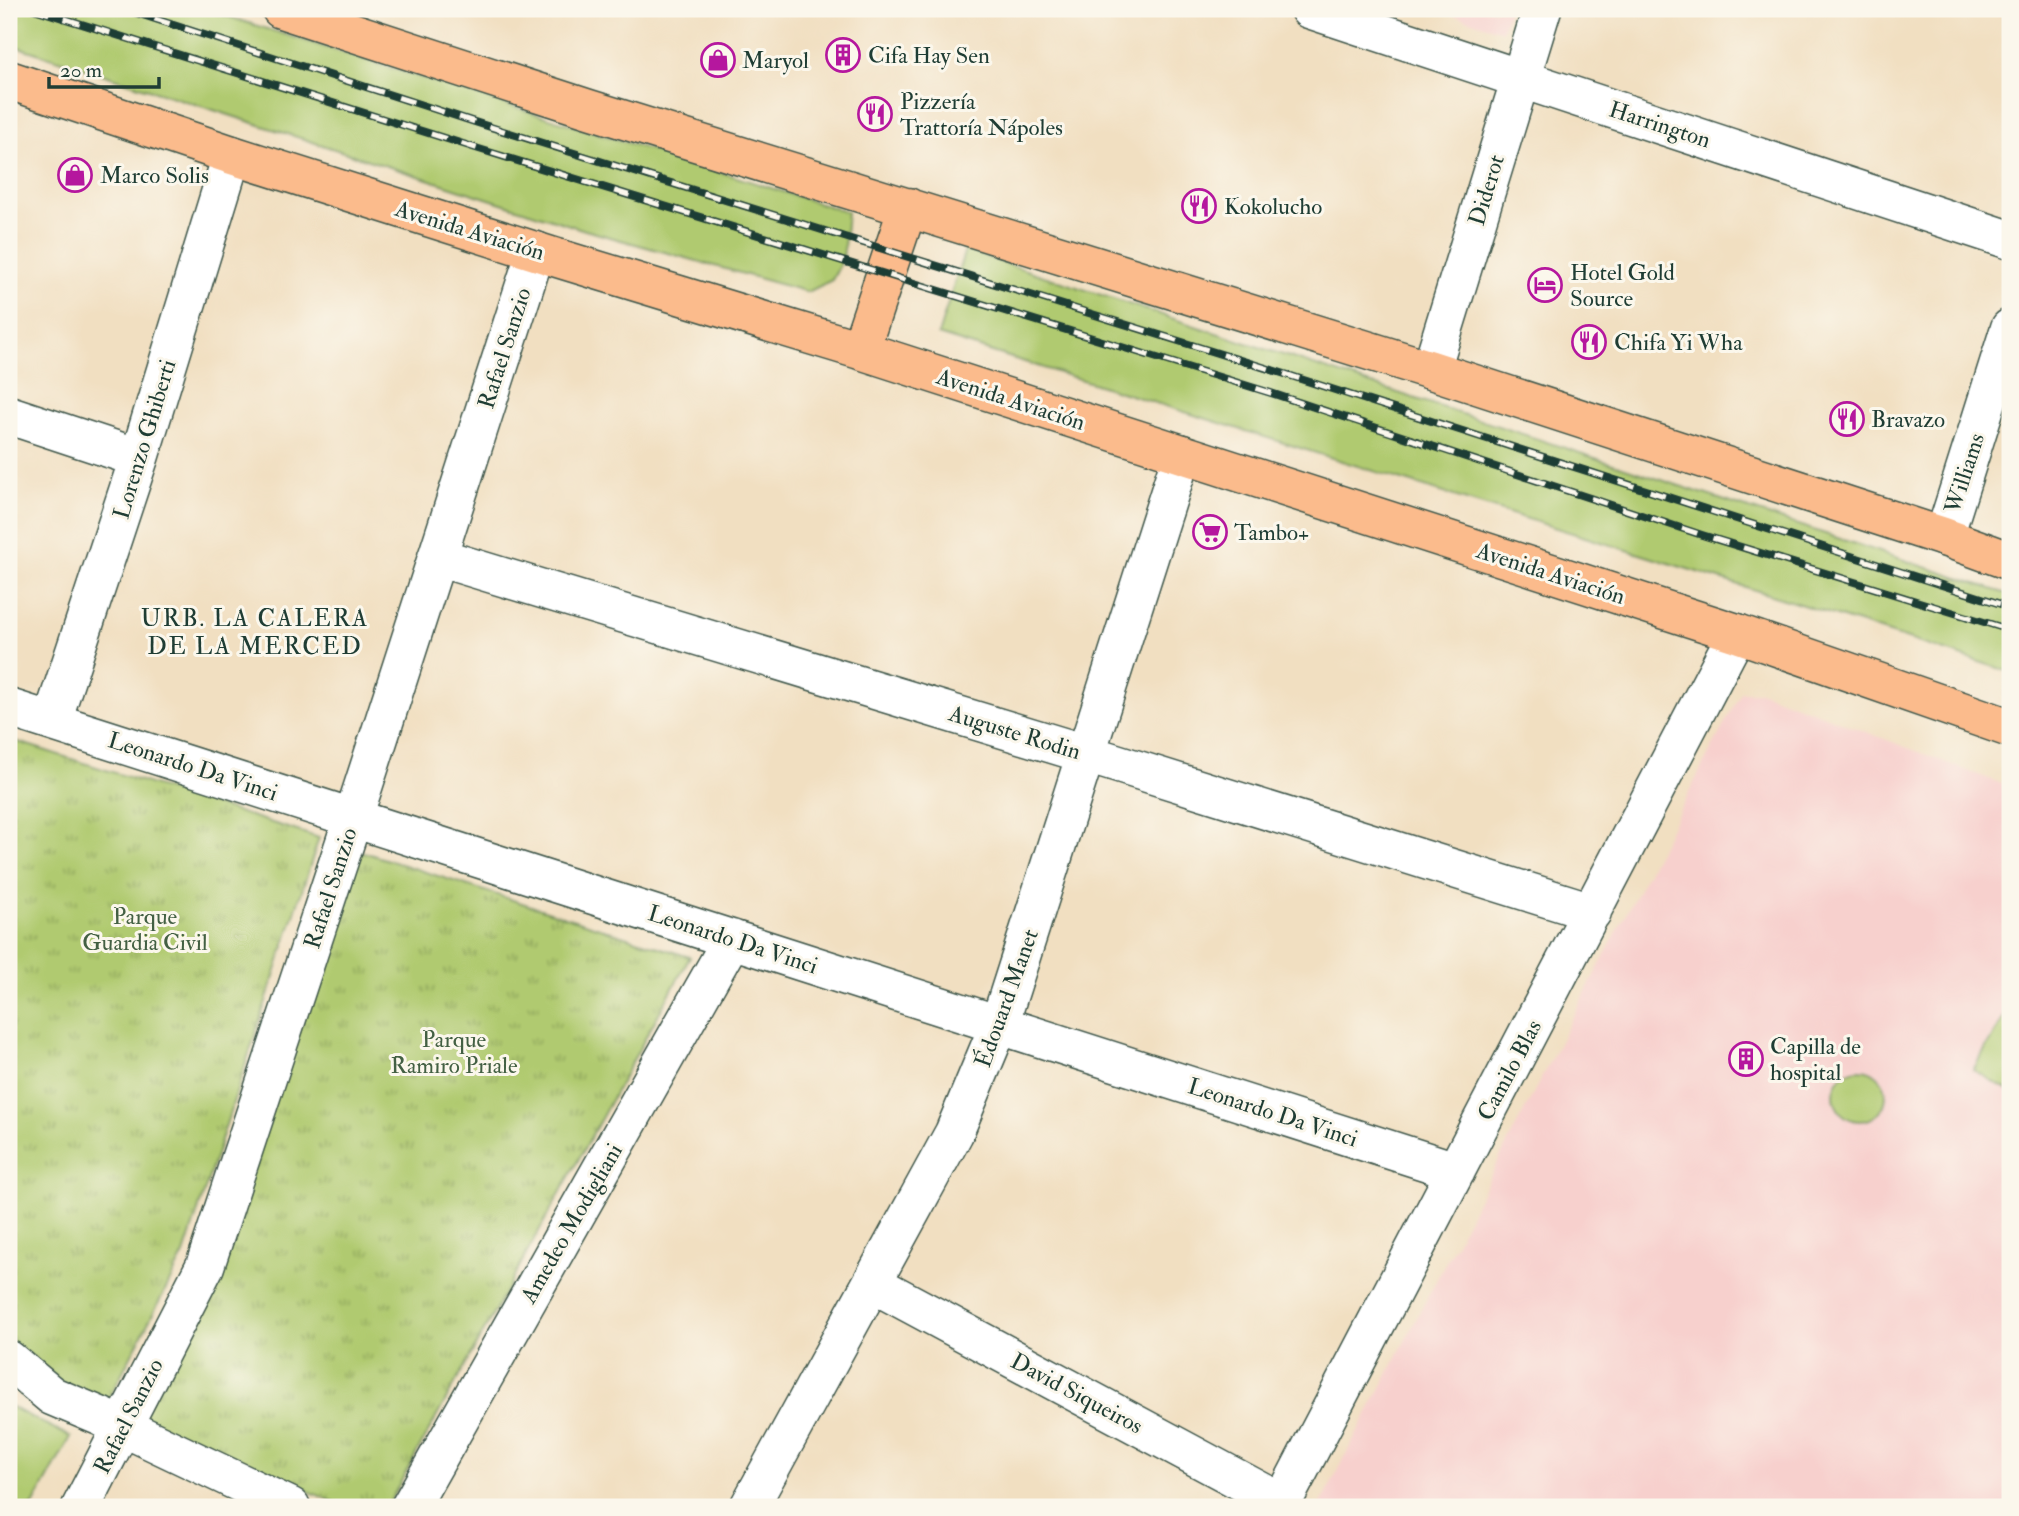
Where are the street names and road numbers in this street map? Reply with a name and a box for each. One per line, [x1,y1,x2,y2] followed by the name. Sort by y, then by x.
[1605,94,1714,155] street label: Harrington
[1462,151,1511,229] street label: Diderot
[391,194,548,267] street label: Avenida Aviación
[471,284,538,412] street label: Rafael Sanzio
[106,356,183,522] street label: Lorenzo Ghiberti
[932,361,1089,437] street label: Avenida Aviación
[1938,429,1991,518] street label: Williams
[1472,535,1629,611] street label: Avenida Aviación
[945,698,1084,766] street label: Auguste Rodin
[104,725,281,808] street label: Leonardo Da Vinci
[297,824,364,952] street label: Rafael Sanzio
[644,898,821,981] street label: Leonardo Da Vinci
[968,925,1045,1071] street label: Édouard Manet
[1471,1015,1548,1126] street label: Camilo Blas
[1184,1071,1361,1154] street label: Leonardo Da Vinci
[513,1138,629,1309] street label: Amedeo Modigliani
[1006,1346,1148,1440] street label: David Siqueiros
[87,1354,170,1479] street label: Rafael Sanzio

